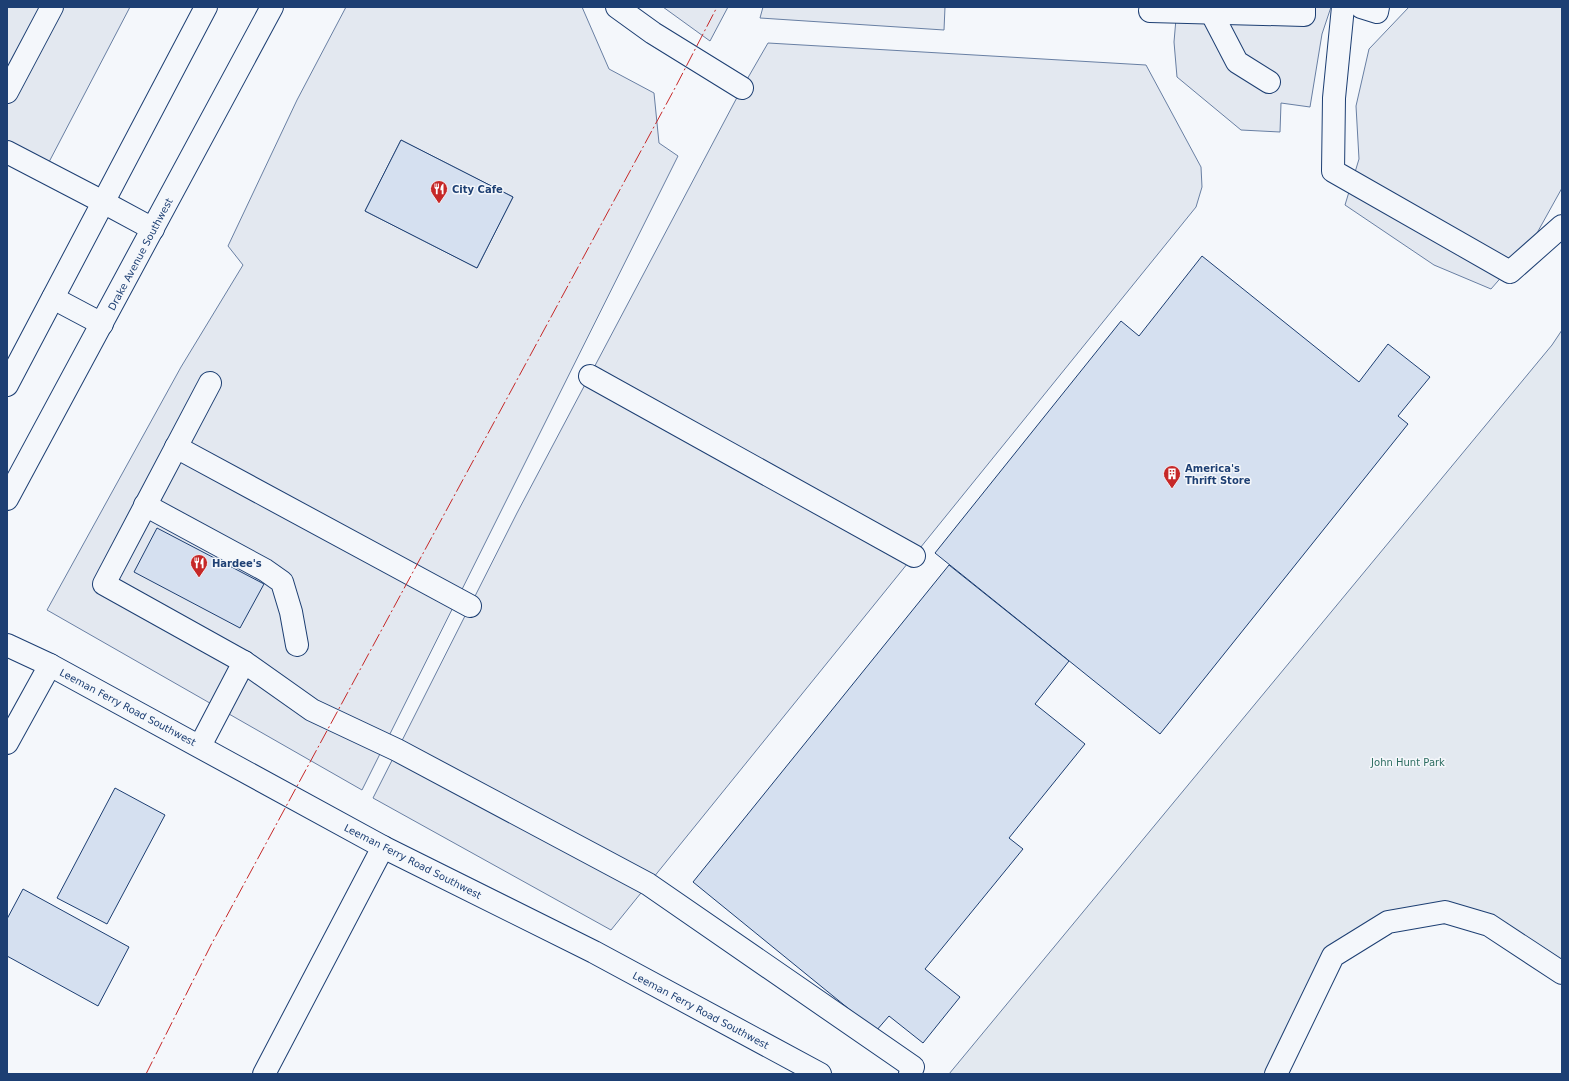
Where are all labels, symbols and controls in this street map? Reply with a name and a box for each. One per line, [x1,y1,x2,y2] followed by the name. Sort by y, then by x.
[429,179,449,204] restaurant icon: City Cafe
[452,184,503,195] place label: City Cafe
[106,196,175,312] street label: Drake Avenue Southwest
[1185,463,1251,486] place label: America's Thrift Store
[1162,464,1182,489] building icon: America's Thrift Store
[189,553,209,578] restaurant icon: Hardee's
[212,558,262,569] place label: Hardee's
[58,667,198,748] street label: Leeman Ferry Road Southwest
[1370,757,1445,768] park label: John Hunt Park
[342,822,483,901] street label: Leeman Ferry Road Southwest
[631,970,771,1051] street label: Leeman Ferry Road Southwest

